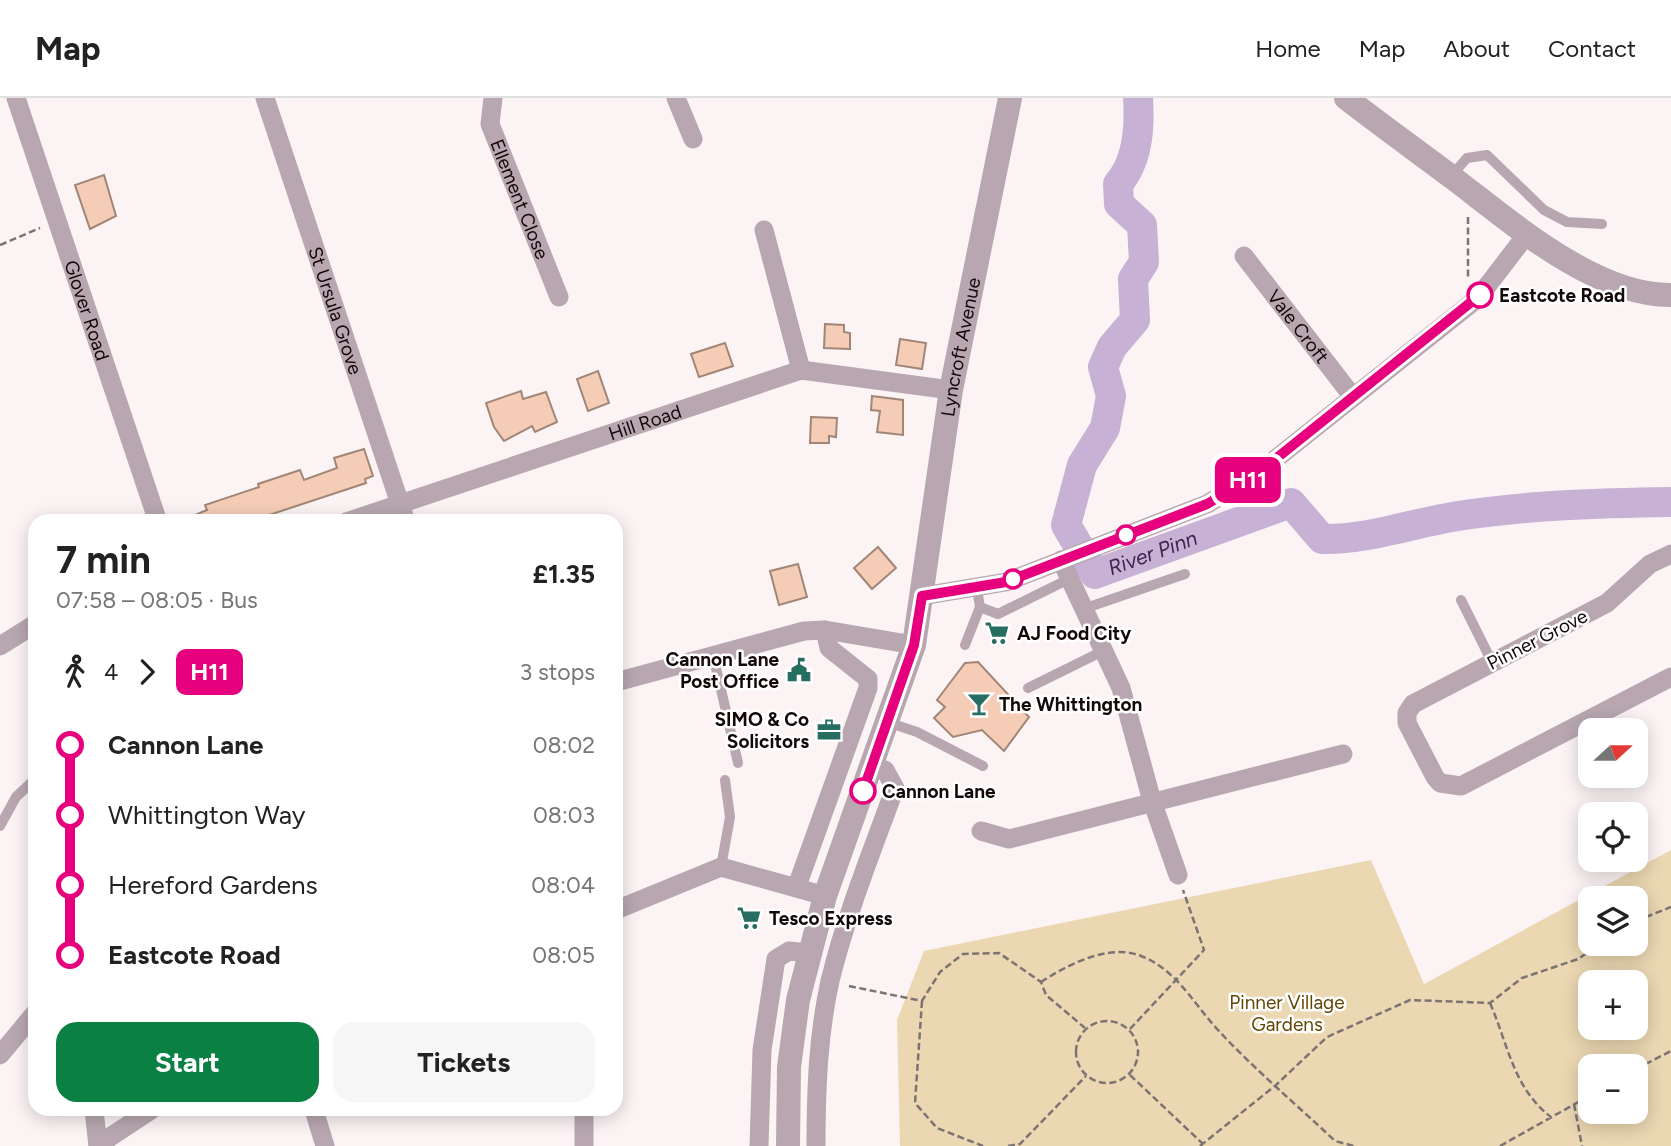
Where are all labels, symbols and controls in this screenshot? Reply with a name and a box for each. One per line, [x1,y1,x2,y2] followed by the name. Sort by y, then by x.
[35,29,101,68] text: Map
[1255,34,1321,63] text: Home
[1359,34,1405,63] text: Map
[1443,34,1510,63] text: About
[1548,34,1636,63] text: Contact
[485,136,554,263] street label: Ellement Close
[303,244,367,378] street label: St Ursula Grove
[59,257,114,364] street label: Glover Road
[936,275,985,418] street label: Lyncroft Avenue
[1467,282,1493,308] marker: Eastcote Road
[1499,284,1625,307] place label: Eastcote Road
[1262,285,1334,368] street label: Vale Croft
[605,400,684,446] street label: Hill Road
[1208,457,1288,503] line badge: H11
[1229,465,1267,494] text: H11
[1104,525,1201,580] water label: River Pinn
[1116,525,1136,545] unlabelled marker
[56,537,151,583] text: 7 min
[533,558,595,590] text: £1.35
[1003,569,1023,589] unlabelled marker
[56,586,258,614] text: 07:58 – 08:05 · Bus
[1483,604,1591,675] street label: Pinner Grove
[983,619,1011,647] supermarket icon: AJ Food City
[1017,622,1131,645] place label: AJ Food City
[666,648,779,693] place label: Cannon Lane Post Office
[56,653,94,691] icon: walk
[128,653,166,691] icon: forward
[785,656,813,684] public building icon: Cannon Lane Post Office
[190,657,229,686] text: H11
[104,658,118,686] text: 4
[520,658,595,686] text: 3 stops
[965,690,993,718] bar icon: The Whittington
[999,693,1142,716] place label: The Whittington
[715,708,809,753] place label: SIMO & Co Solicitors
[815,716,843,744] office icon: SIMO & Co Solicitors
[1578,718,1648,788] north arrow
[1578,718,1648,1124] map controls
[108,729,263,761] text: Cannon Lane
[533,731,595,759] text: 08:02
[850,778,876,804] marker: Cannon Lane
[882,780,996,803] place label: Cannon Lane
[108,799,305,831] text: Whittington Way
[533,801,595,829] text: 08:03
[1578,802,1648,872] button: locate
[108,869,318,901] text: Hereford Gardens
[531,871,595,899] text: 08:04
[1578,886,1648,956] button: layers
[735,904,763,932] supermarket icon: Tesco Express
[769,907,893,930] place label: Tesco Express
[108,939,281,971] text: Eastcote Road
[532,941,595,969] text: 08:05
[1578,970,1648,1040] button: +
[1229,991,1345,1036] park label: Pinner Village Gardens
[56,1022,319,1102] button: Start
[333,1022,595,1102] button: Tickets
[1578,1054,1648,1124] button: −

